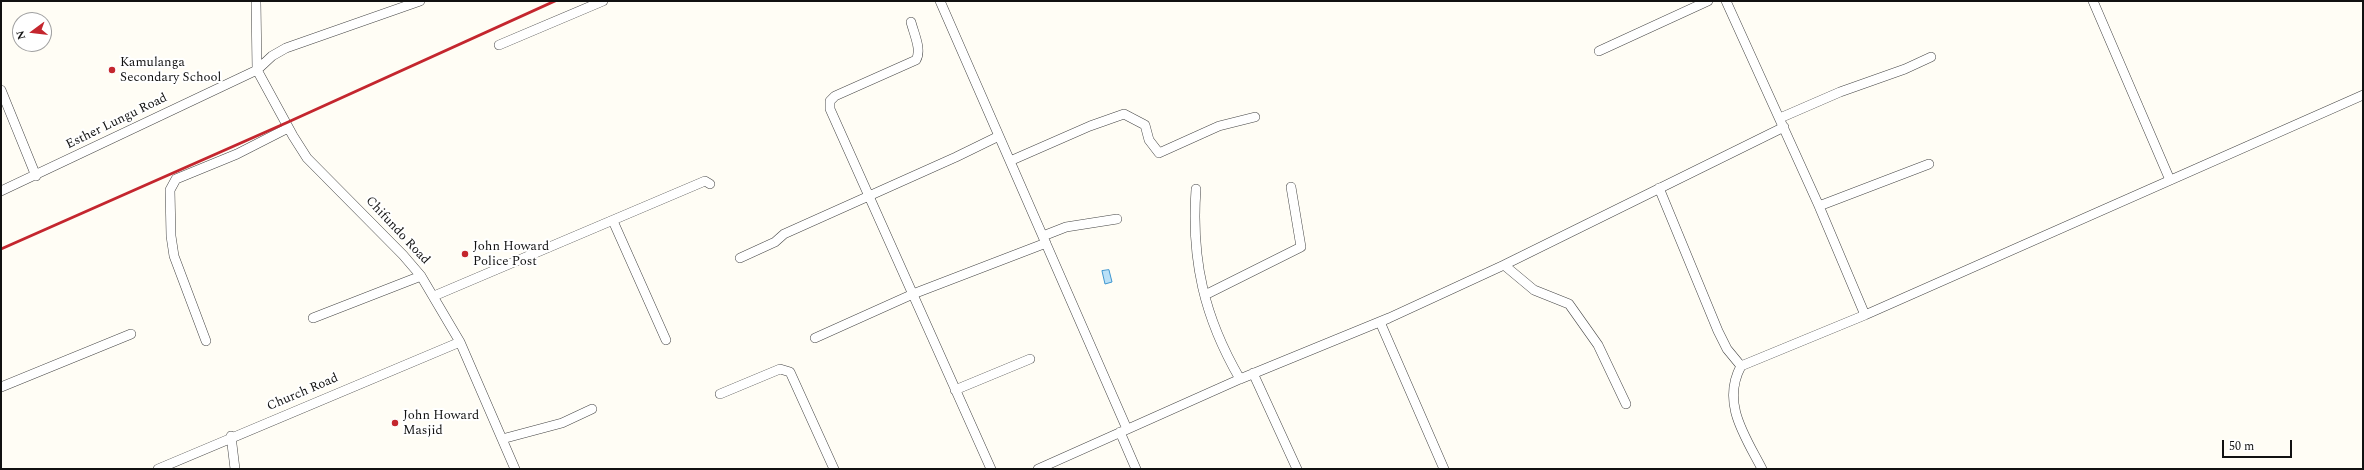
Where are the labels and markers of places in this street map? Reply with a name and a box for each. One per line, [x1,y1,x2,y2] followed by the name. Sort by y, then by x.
[120,55,221,86] place label: Kamulanga Secondary School
[107,65,117,75] marker: Kamulanga Secondary School
[473,239,549,270] place label: John Howard Police Post
[460,249,470,259] marker: John Howard Police Post
[403,408,479,439] place label: John Howard Masjid
[390,418,400,428] marker: John Howard Masjid

